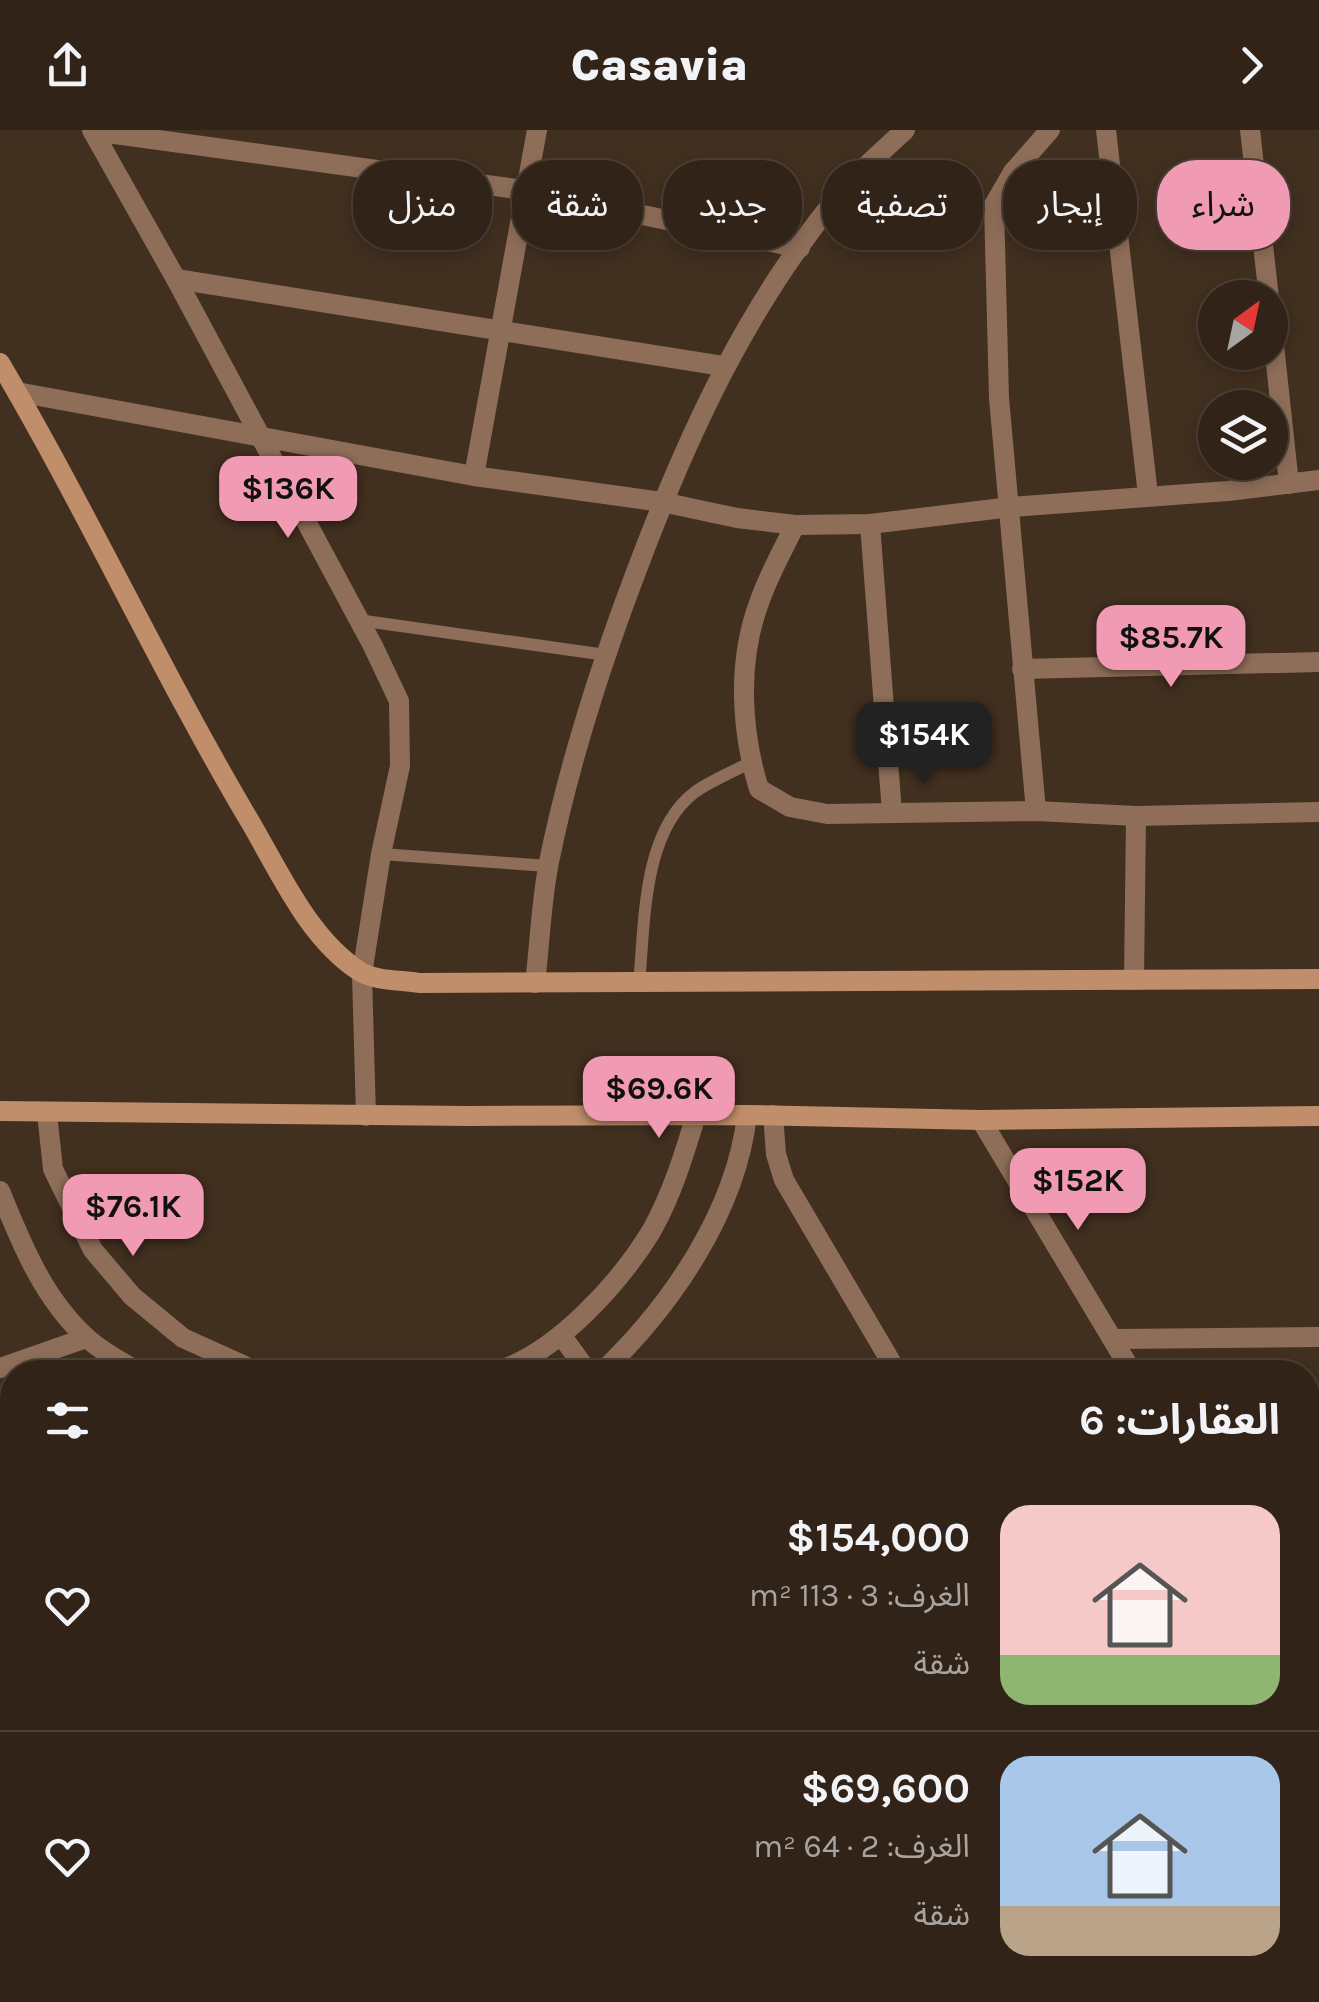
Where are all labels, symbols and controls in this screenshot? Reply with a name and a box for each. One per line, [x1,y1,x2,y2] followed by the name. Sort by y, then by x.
[40,38,95,93] icon: share
[1224,38,1279,93] icon: forward
[571,39,748,91] text: Casavia
[353,160,492,250] chip: منزل
[512,160,643,250] chip: شقة
[663,160,802,250] chip: جديد
[822,160,983,250] chip: تصفية
[1003,160,1137,250] chip: إيجار
[1157,160,1290,250] chip: شراء
[1198,280,1288,370] north arrow
[1198,280,1288,480] map controls
[1198,390,1288,480] button: layers
[218,456,358,541] pin: $136K
[241,470,335,507] text: $136K
[1090,605,1252,690] pin: $85.7K
[1118,619,1224,656] text: $85.7K
[854,702,994,787] pin: $154K
[878,716,970,753] text: $154K
[578,1056,740,1141] pin: $69.6K
[605,1070,713,1107] text: $69.6K
[1008,1148,1148,1233] pin: $152K
[1032,1162,1124,1199] text: $152K
[52,1174,214,1259] pin: $76.1K
[85,1188,181,1225] text: $76.1K
[40,1393,95,1448] icon: filters
[1079,1395,1280,1445] text: العقارات: 6
[786,1512,970,1562] text: $154,000
[1080,1545,1200,1665] icon: home
[749,1577,970,1614] text: الغرف: 3 · 113 m²
[40,1578,95,1633] icon: heart
[914,1645,970,1682] text: شقة
[801,1763,970,1813] text: $69,600
[1080,1796,1200,1916] icon: home
[753,1828,970,1865] text: الغرف: 2 · 64 m²
[40,1829,95,1884] icon: heart
[914,1896,970,1933] text: شقة

